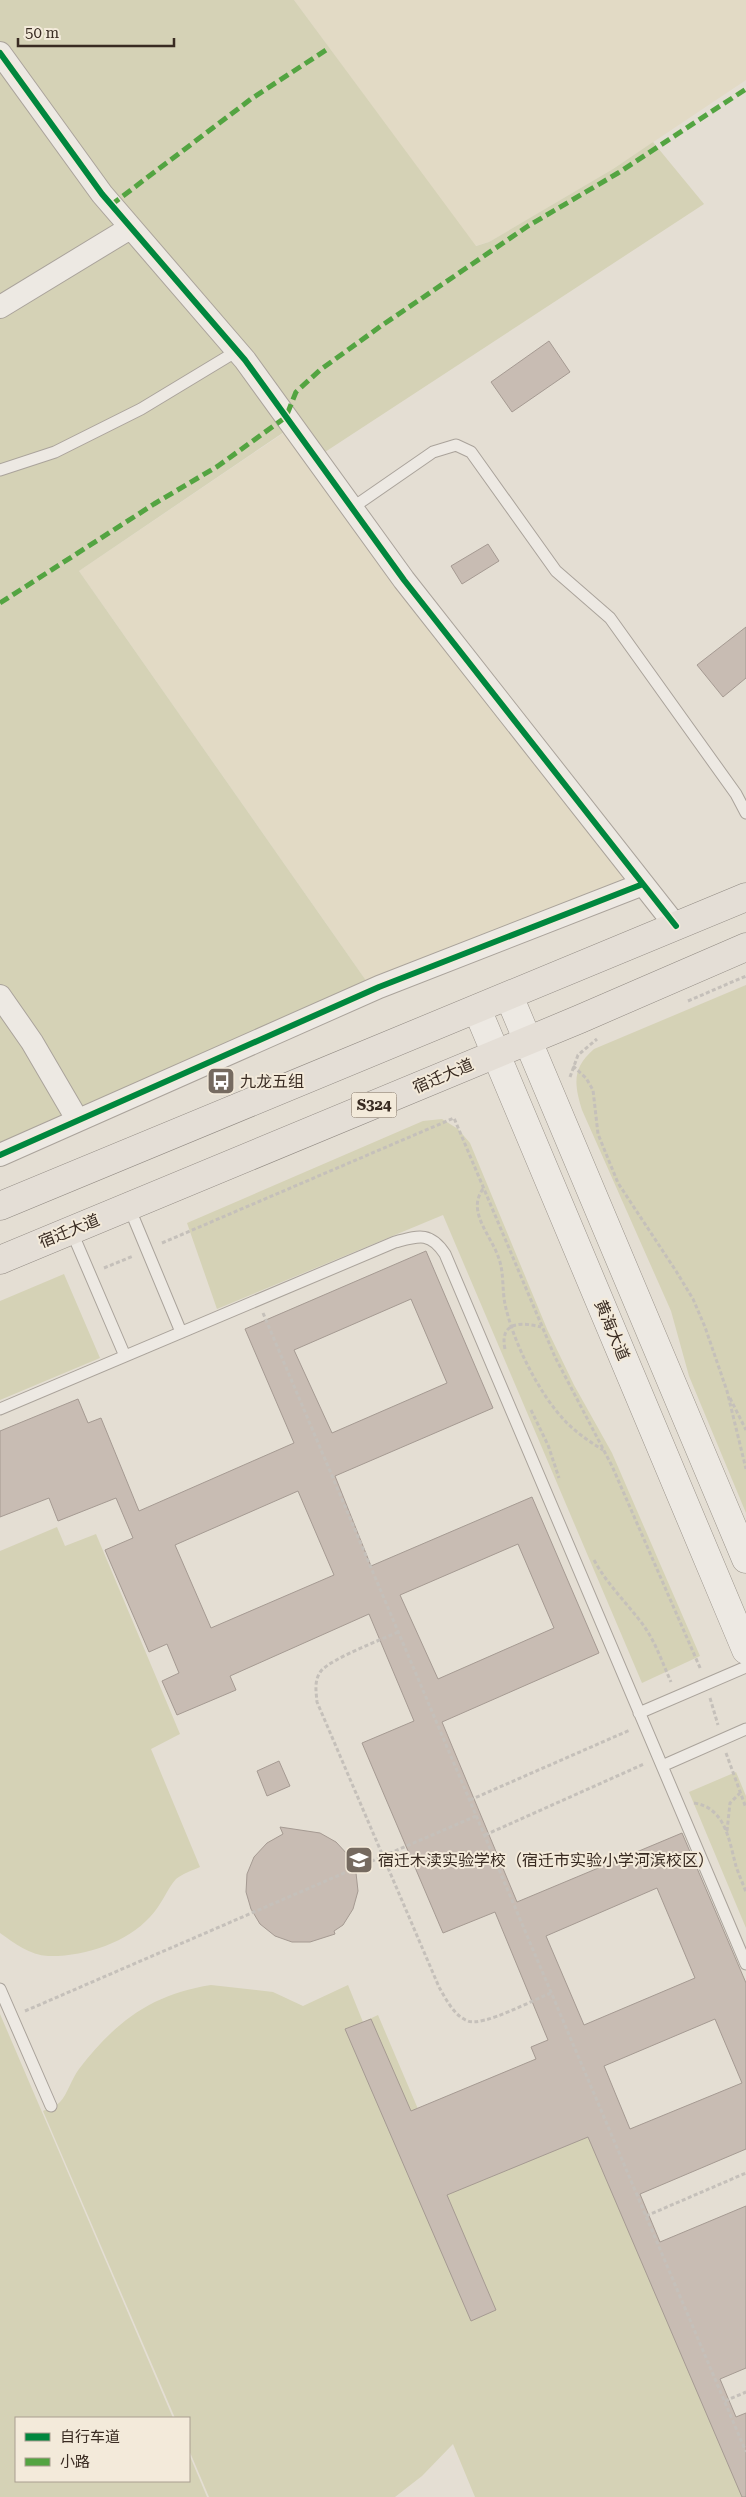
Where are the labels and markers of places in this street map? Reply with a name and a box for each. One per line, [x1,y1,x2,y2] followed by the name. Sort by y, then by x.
[206,1066,236,1096] bus stop icon: 九龙五组
[240,1072,304,1091] place label: 九龙五组
[344,1845,374,1875] school or university icon: 宿迁木渎实验学校（宿迁市实验小学河滨校区）
[378,1851,714,1870] place label: 宿迁木渎实验学校（宿迁市实验小学河滨校区）

